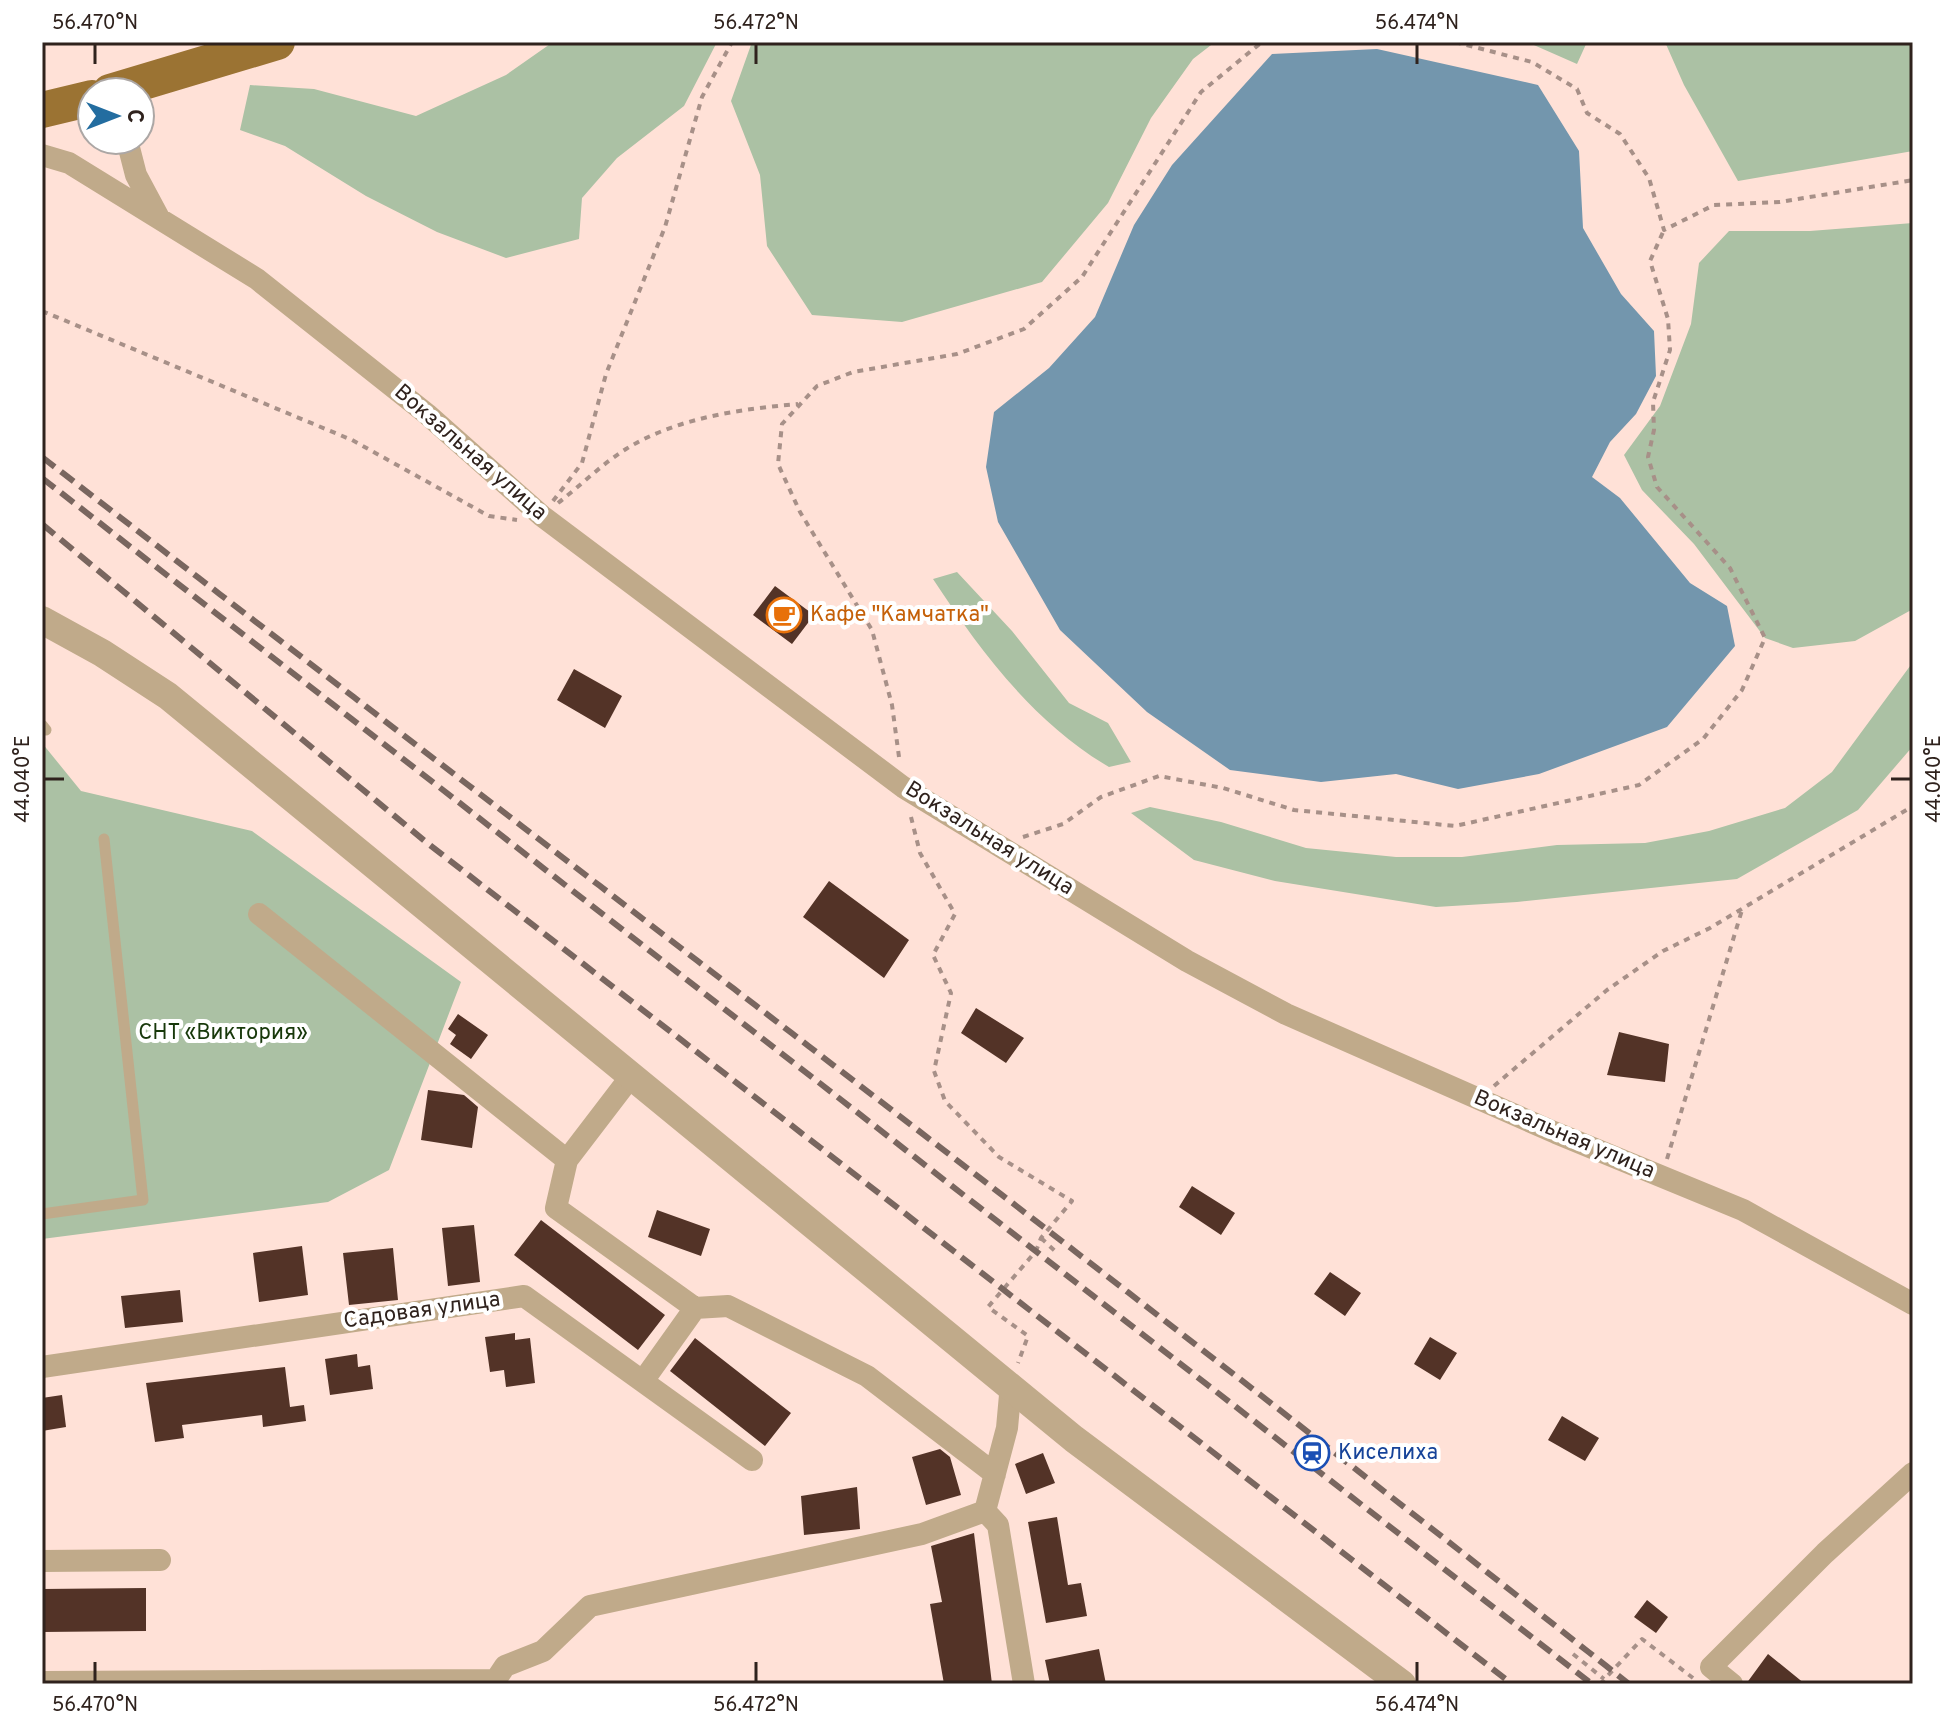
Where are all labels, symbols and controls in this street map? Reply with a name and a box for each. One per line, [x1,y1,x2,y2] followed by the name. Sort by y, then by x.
[52,11,138,37] text: 56.470°N
[713,11,799,37] text: 56.472°N
[1375,11,1459,37] text: 56.474°N
[76,76,156,156] north arrow
[120,109,147,123] text: С
[388,379,552,527] street label: Вокзальная улица
[765,596,803,634] cafe icon: Кафе "Камчатка"
[810,602,989,629] place label: Кафе "Камчатка"
[11,735,37,823] text: 44.040°E
[1922,735,1948,823] text: 44.040°E
[900,776,1078,902] street label: Вокзальная улица
[138,1020,308,1047] park label: СНТ «Виктория»
[1469,1085,1659,1185] street label: Вокзальная улица
[342,1287,502,1335] street label: Садовая улица
[1293,1434,1331,1472] station icon: Киселиха
[1338,1440,1438,1467] place label: Киселиха
[52,1693,138,1719] text: 56.470°N
[713,1693,799,1719] text: 56.472°N
[1375,1693,1459,1719] text: 56.474°N

